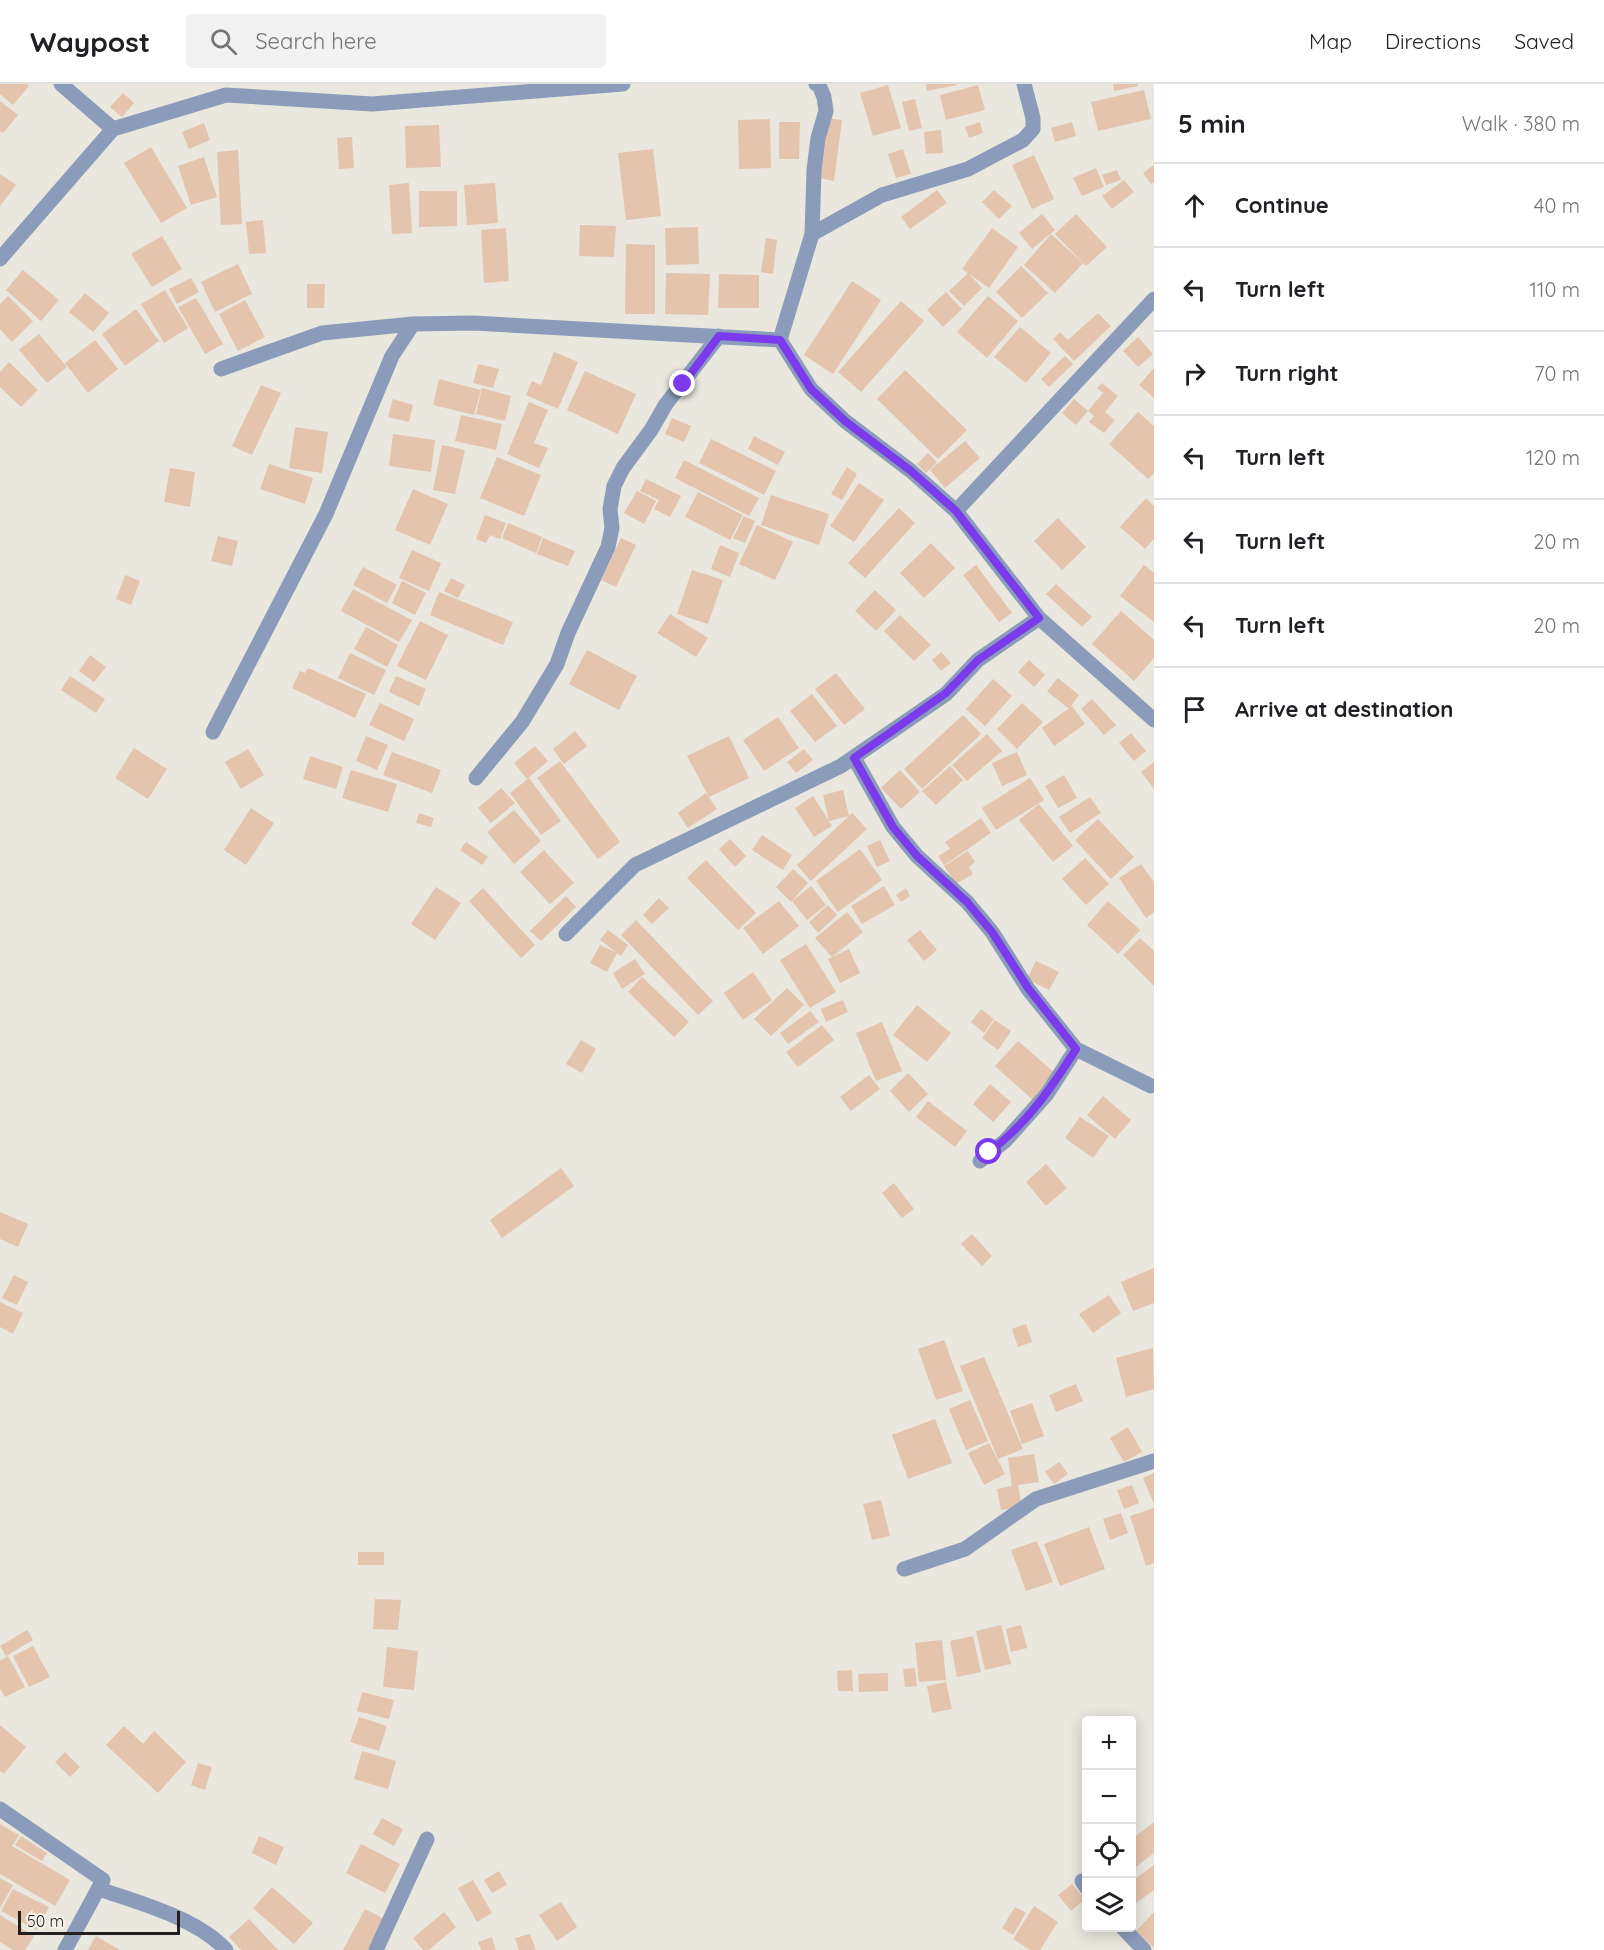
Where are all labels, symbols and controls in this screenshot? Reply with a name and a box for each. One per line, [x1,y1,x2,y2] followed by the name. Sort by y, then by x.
[186,14,606,68] search box
[30,24,150,59] text: Waypost
[207,25,240,58] icon: search
[255,27,377,55] text: Search here
[1309,28,1352,54] text: Map
[1385,28,1481,54] text: Directions
[1514,28,1574,54] text: Saved
[1178,107,1246,140] text: 5 min
[1462,111,1580,136] text: Walk · 380 m
[1178,189,1211,222] icon: ahead
[1235,191,1329,219] text: Continue
[1534,193,1580,218] text: 40 m
[1178,273,1211,306] icon: left
[1235,275,1325,303] text: Turn left
[1530,277,1580,302] text: 110 m
[1178,357,1211,390] icon: right
[1235,359,1339,387] text: Turn right
[1534,361,1580,386] text: 70 m
[669,370,695,396] route end
[1178,441,1211,474] icon: left
[1235,443,1325,471] text: Turn left
[1526,445,1580,470] text: 120 m
[1178,525,1211,558] icon: left
[1235,527,1325,555] text: Turn left
[1533,529,1580,554] text: 20 m
[1178,609,1211,642] icon: left
[1235,611,1325,639] text: Turn left
[1533,613,1580,638] text: 20 m
[1178,693,1211,726] icon: arrive
[1235,695,1453,723] text: Arrive at destination
[975,1138,1001,1164] route start
[1082,1716,1136,1932] map controls
[1082,1716,1136,1770] button: +
[1082,1770,1136,1824] button: −
[1082,1824,1136,1878] button: locate
[1082,1878,1136,1932] button: layers
[18,1908,180,1936] scale bar
[27,1911,64,1931] text: 50 m

